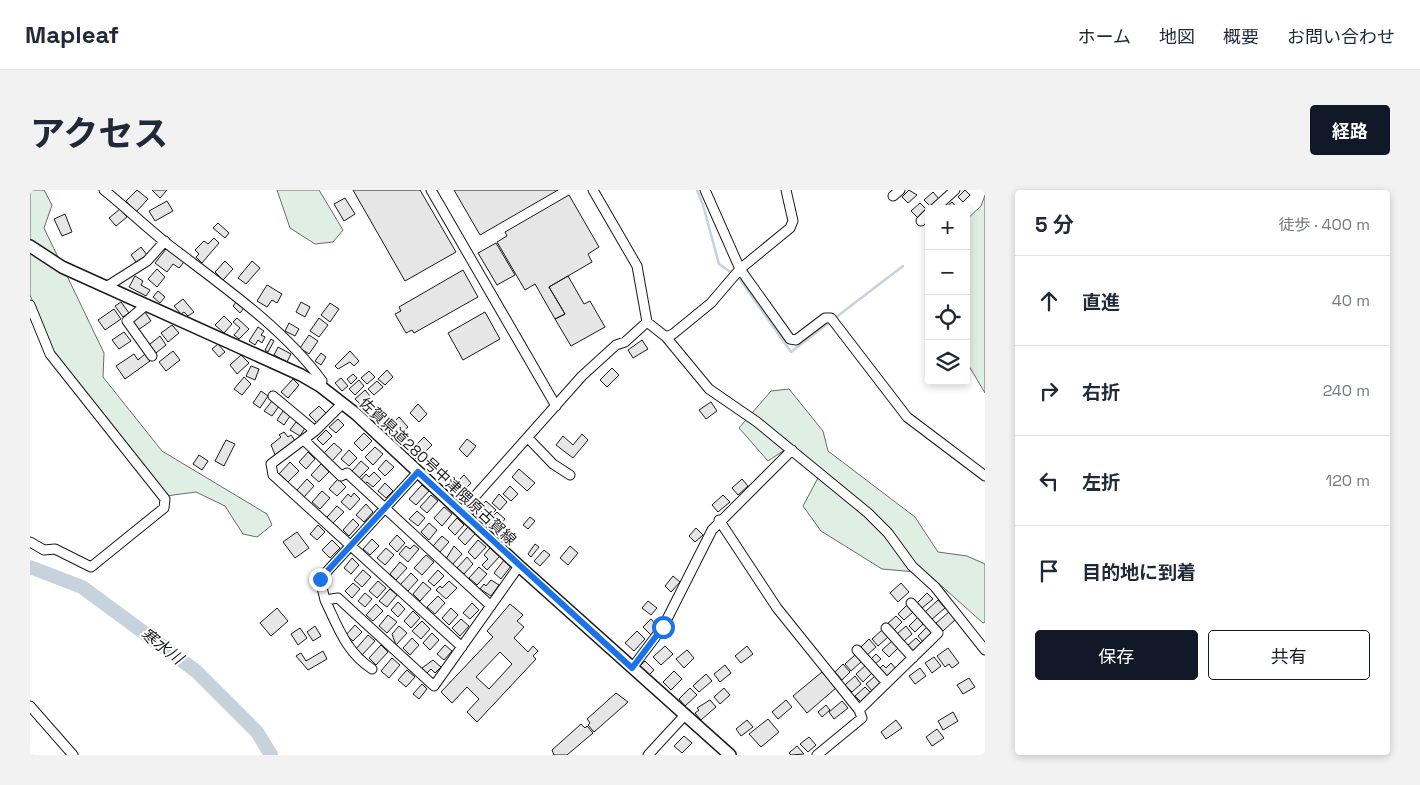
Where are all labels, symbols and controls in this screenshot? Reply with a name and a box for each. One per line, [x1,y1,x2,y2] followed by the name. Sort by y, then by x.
[25,19,119,50] text: Mapleaf
[1078,25,1131,48] text: ホーム
[1159,25,1195,48] text: 地図
[1223,25,1259,48] text: 概要
[1287,25,1395,48] text: お問い合わせ
[1310,105,1390,155] button: 経路
[30,112,168,156] text: アクセス
[925,205,970,385] map controls
[925,205,970,250] button: +
[1035,211,1074,238] text: 5 分
[1278,214,1370,235] text: 徒歩 · 400 m
[925,250,970,295] button: −
[1035,287,1063,315] icon: ahead
[1082,290,1120,315] text: 直進
[1332,290,1370,311] text: 40 m
[925,295,970,340] button: locate
[925,340,970,385] button: layers
[1035,377,1063,405] icon: right
[1082,380,1120,405] text: 右折
[1323,380,1370,401] text: 240 m
[355,393,521,549] street label: 佐賀県道280号中津隈原古賀線
[1035,467,1063,495] icon: left
[1082,470,1120,495] text: 左折
[1326,470,1370,491] text: 120 m
[1035,557,1063,585] icon: arrive
[1082,560,1196,585] text: 目的地に到着
[309,568,332,591] route end
[652,616,675,639] route start
[137,623,189,670] water label: 寒水川
[1035,630,1198,680] button: 保存
[1208,630,1370,680] button: 共有

